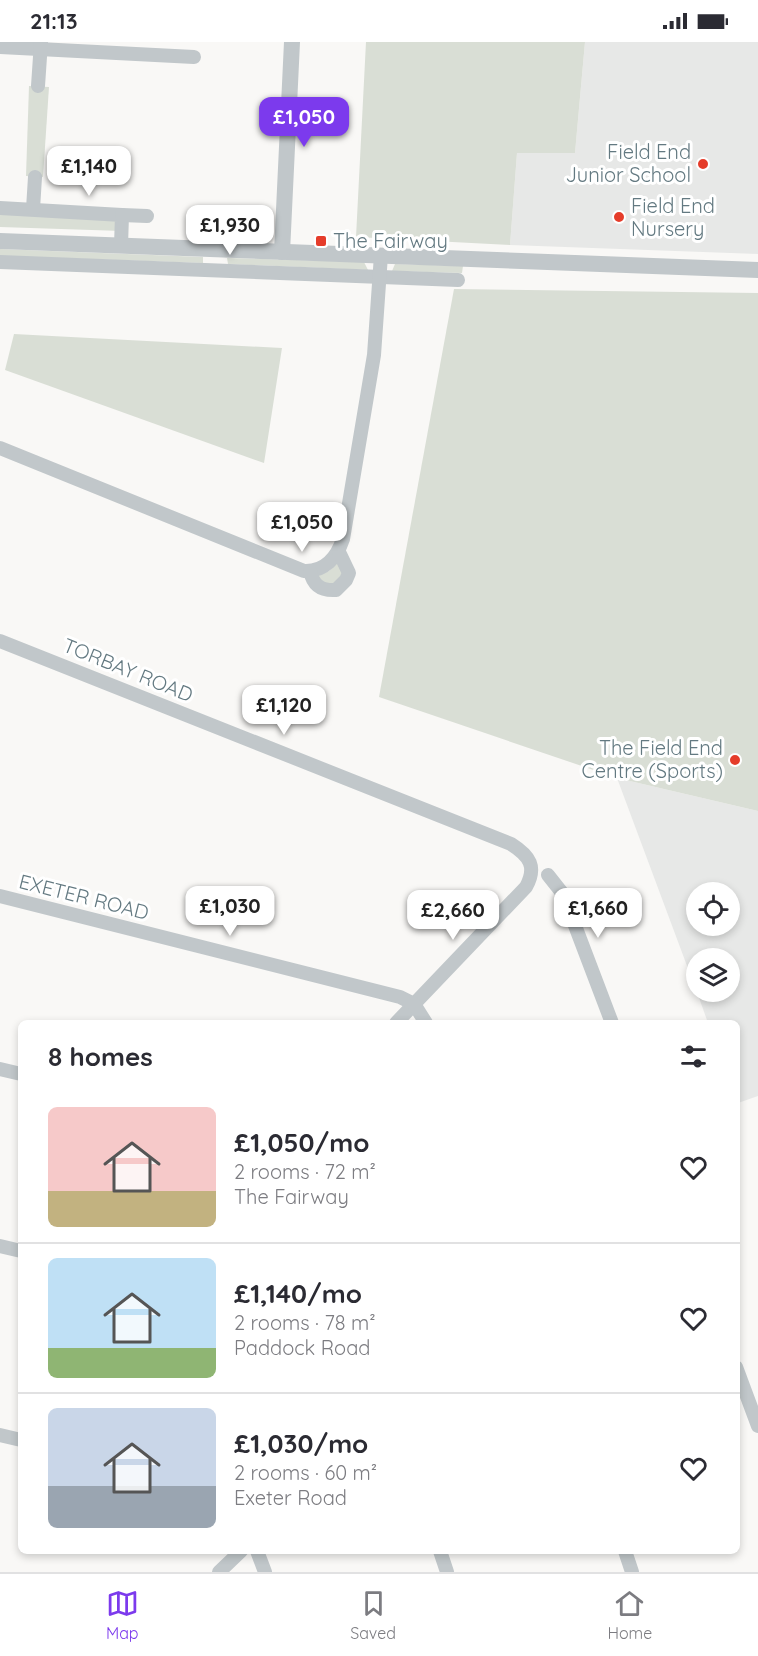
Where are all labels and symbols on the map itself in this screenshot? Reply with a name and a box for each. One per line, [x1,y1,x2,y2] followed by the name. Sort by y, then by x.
[255,97,353,148] pin: £1,050
[565,139,691,187] place label: Field End Junior School
[40,146,138,197] pin: £1,140
[696,157,710,171] marker: Field End Junior School
[631,193,715,241] place label: Field End Nursery
[181,205,279,256] pin: £1,930
[612,210,626,224] marker: Field End Nursery
[333,228,448,253] place label: The Fairway
[314,234,328,248] marker: The Fairway
[253,502,351,553] pin: £1,050
[60,632,197,707] street label: TORBAY ROAD
[235,685,333,736] pin: £1,120
[582,735,723,783] place label: The Field End Centre (Sports)
[728,753,742,767] marker: The Field End Centre (Sports)
[17,868,152,925] street label: EXETER ROAD
[181,886,279,937] pin: £1,030
[549,888,647,939] pin: £1,660
[404,890,502,941] pin: £2,660

